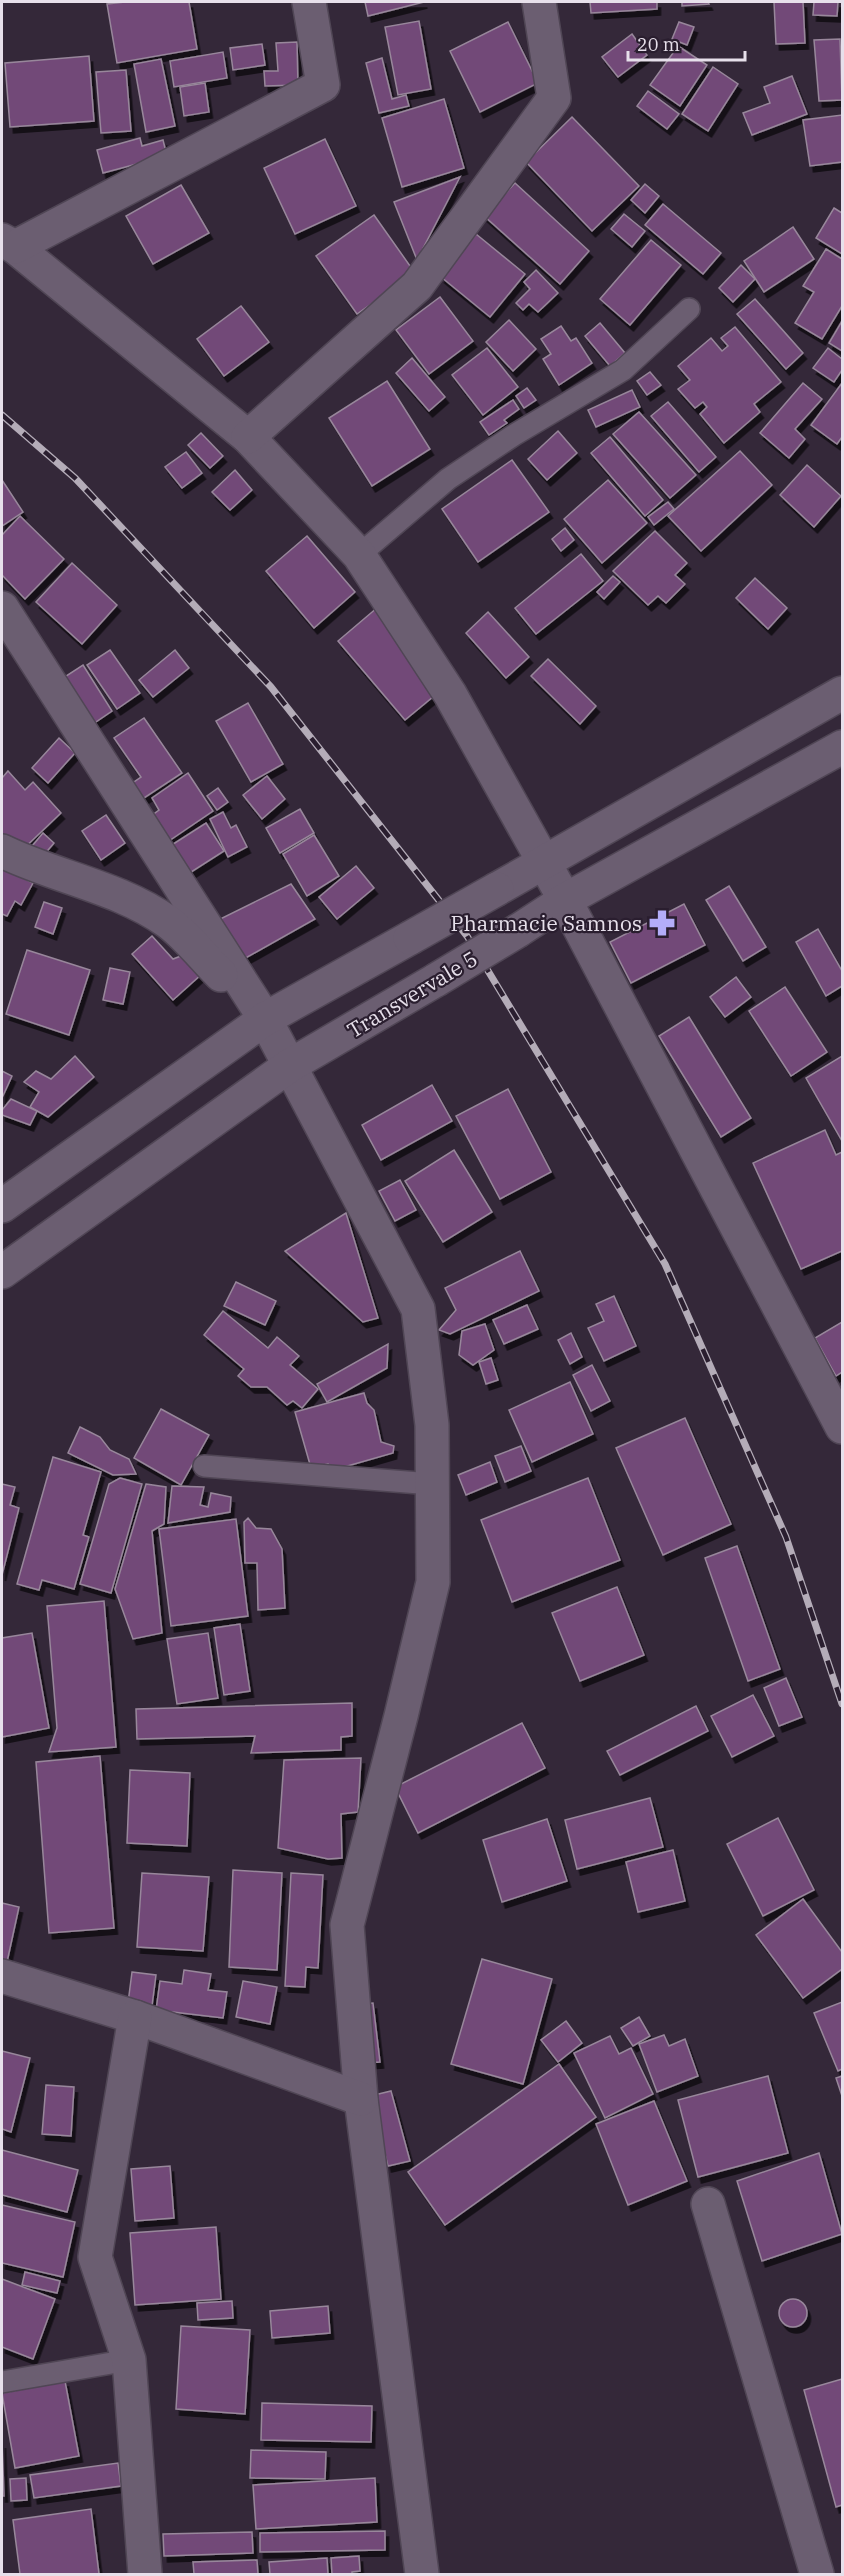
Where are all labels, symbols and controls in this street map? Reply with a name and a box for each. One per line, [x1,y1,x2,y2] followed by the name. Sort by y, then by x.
[628,24,745,62] scale bar
[637,33,680,56] text: 20 m
[647,908,677,938] pharmacy icon: Pharmacie Samnos
[451,909,642,937] place label: Pharmacie Samnos
[342,944,482,1044] street label: Transvervale 5

